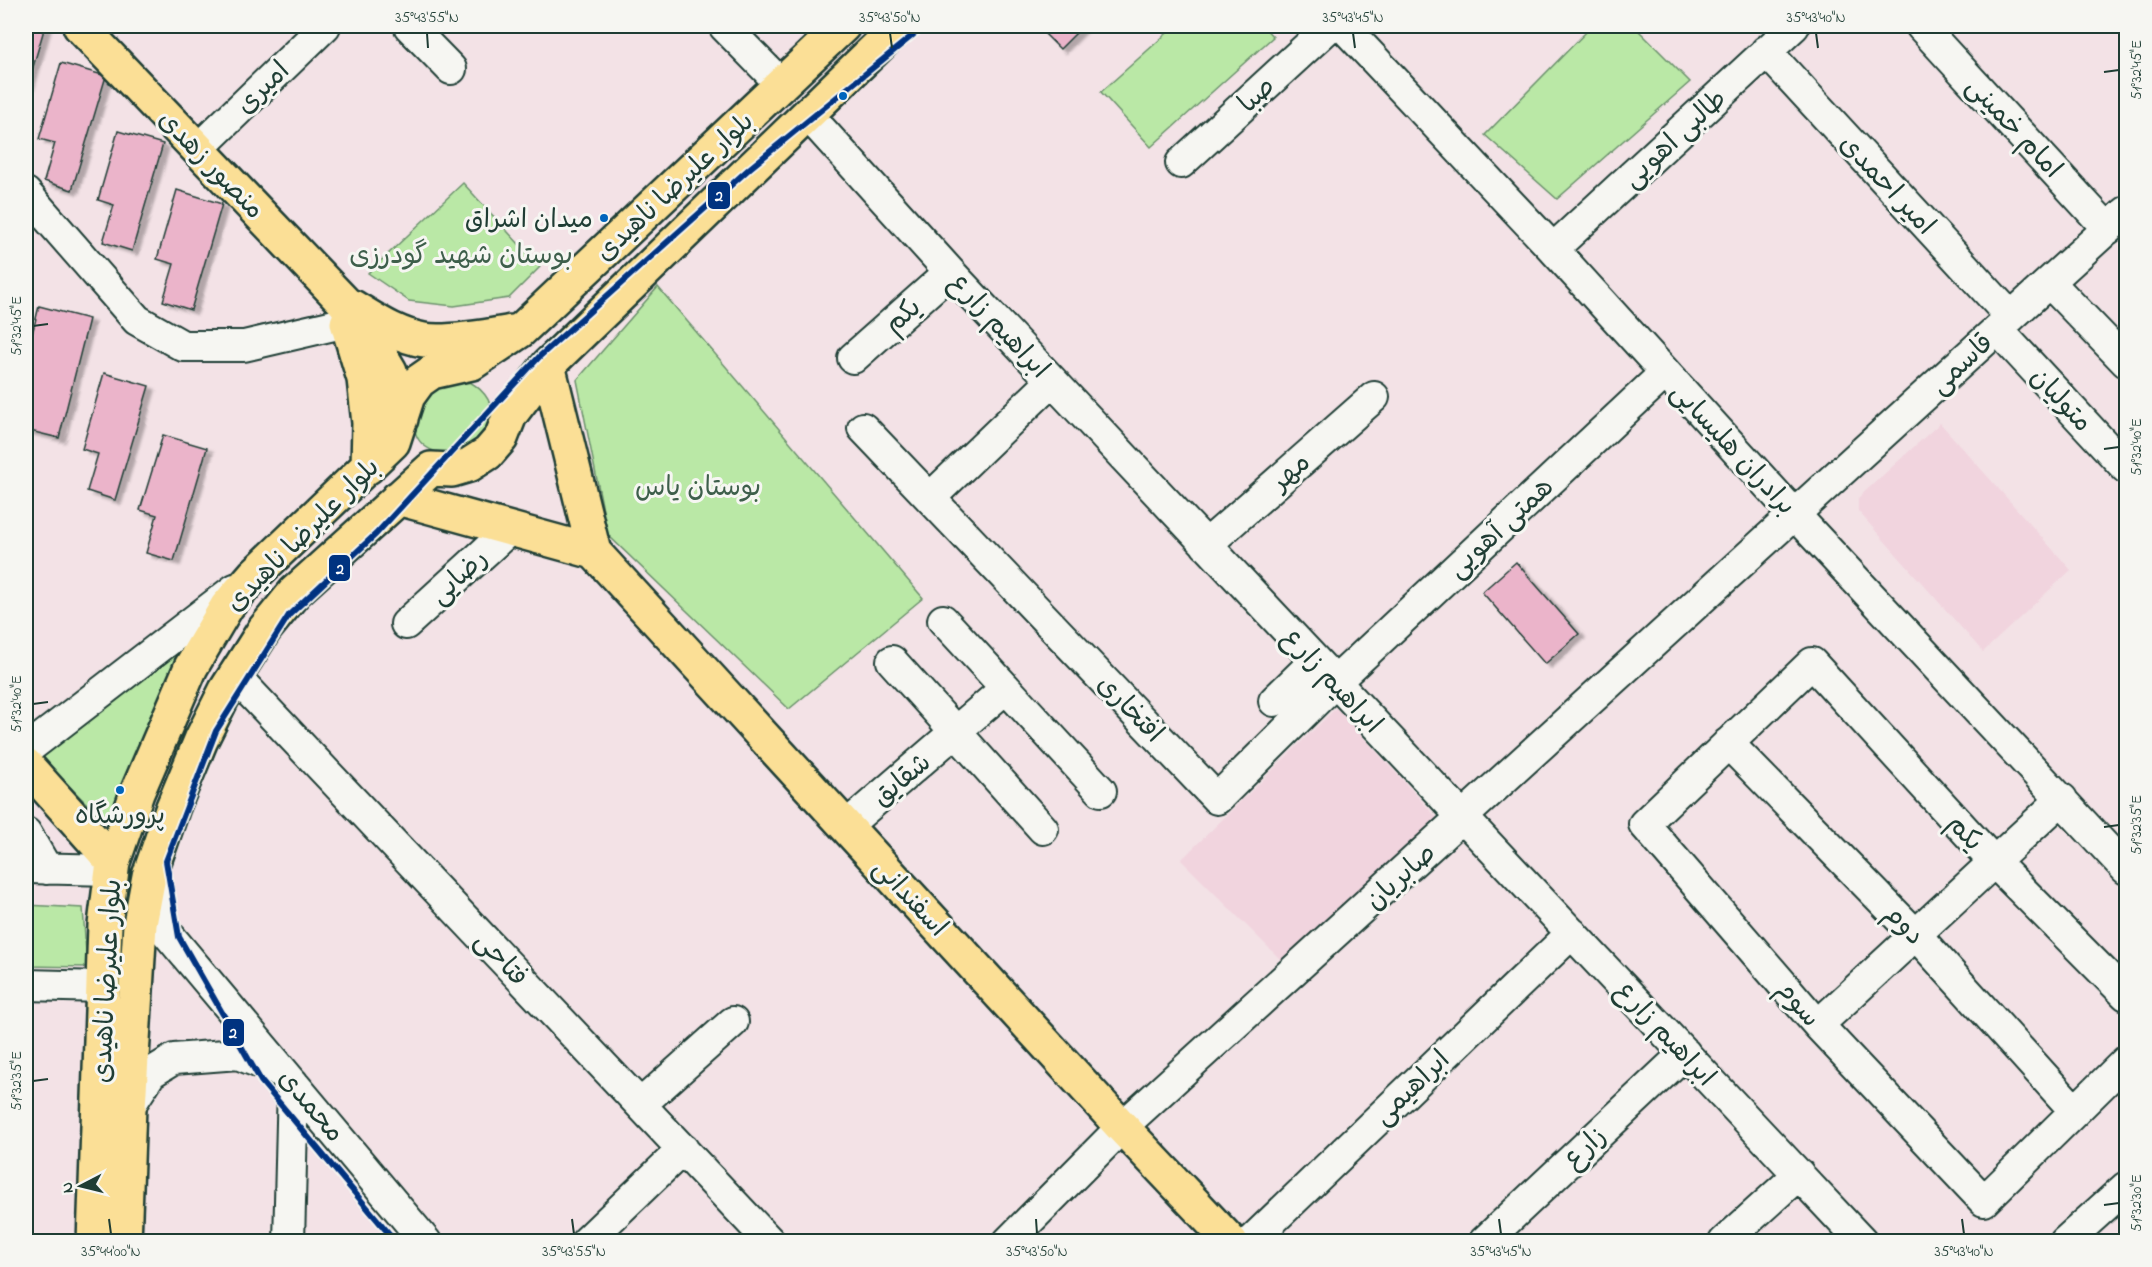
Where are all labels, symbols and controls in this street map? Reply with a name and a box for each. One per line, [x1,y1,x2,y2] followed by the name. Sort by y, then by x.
[395,7,459,29] text: 35°43'55"N
[859,7,921,29] text: 35°43'50"N
[1322,7,1384,29] text: 35°43'45"N
[1786,7,1846,29] text: 35°43'40"N
[2126,40,2148,100] text: 51°32'45"E
[228,53,300,124] street label: امیری
[1230,68,1285,123] street label: صبا
[1956,69,2071,188] street label: امام خمینی
[1615,81,1737,198] street label: طالبی اهویی
[837,90,849,102] unlabelled marker
[148,102,272,229] street label: منصور زهدی
[588,104,764,272] street label: بلوار علیرضا ناهیدی
[1829,126,1943,245] street label: امیر احمدی
[707,181,731,210] line badge: 2
[714,185,723,209] text: 2
[465,202,593,240] place label: میدان اشراق
[598,212,610,224] marker: میدان اشراق
[349,237,573,276] park label: بوستان شهید گودرزی
[939,265,1058,388] street label: ابراهیم زارع
[876,290,931,344] street label: یکم
[6,296,28,356] text: 51°32'45"E
[1922,325,2003,405] street label: قاسمی
[2020,359,2101,442] street label: متولیان
[1660,375,1804,525] street label: برادران هلیسایی
[2126,418,2148,476] text: 51°32'40"E
[1262,445,1320,502] street label: مهر
[218,450,390,622] street label: بلوار علیرضا ناهیدی
[635,469,761,508] park label: بوستان یاس
[1440,469,1564,588] street label: همتی آهویی
[422,541,498,615] street label: رضایی
[328,554,351,582] line badge: 2
[335,558,344,582] text: 2
[1272,620,1391,743] street label: ابراهیم زارع
[1087,667,1172,753] street label: افتخاری
[6,675,28,733] text: 51°32'40"E
[865,745,941,817] street label: شقایق
[114,784,126,796] marker: پرورشگاه
[2126,795,2148,855] text: 51°32'35"E
[75,798,165,836] place label: پرورشگاه
[1937,806,1991,861] street label: یکم
[1358,835,1446,920] street label: صابریان
[863,851,956,947] street label: اسفندانی
[84,878,133,1084] street label: بلوار علیرضا ناهیدی
[1874,896,1932,955] street label: دوم
[464,923,536,996] street label: فتاحی
[1605,973,1724,1096] street label: ابراهیم زارع
[1766,973,1829,1037] street label: سوم
[222,1018,245,1047] line badge: 2
[228,1022,237,1046] text: 2
[1366,1042,1460,1135] street label: ابراهیمی
[6,1051,28,1111] text: 51°32'35"E
[268,1061,353,1152] street label: محمدی
[1555,1118,1616,1179] street label: زارع
[51,1156,111,1216] north arrow
[2126,1174,2148,1232] text: 51°32'30"E
[56,1181,81,1194] text: N
[81,1241,141,1263] text: 35°44'00"N
[542,1241,606,1263] text: 35°43'55"N
[1006,1241,1068,1263] text: 35°43'50"N
[1470,1241,1532,1263] text: 35°43'45"N
[1934,1241,1994,1263] text: 35°43'40"N

